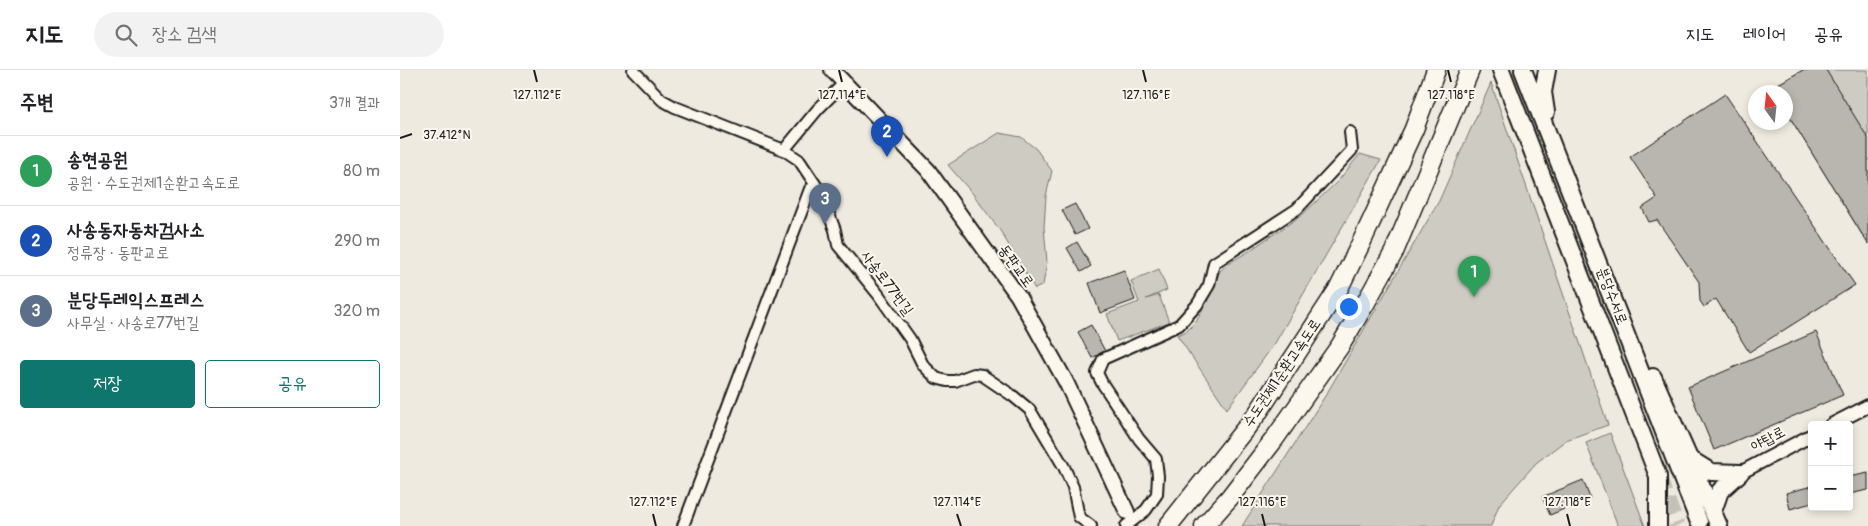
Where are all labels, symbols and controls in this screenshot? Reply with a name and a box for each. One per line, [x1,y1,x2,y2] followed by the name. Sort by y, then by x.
[94,12,444,57] search box
[25,20,64,49] text: 지도
[112,21,140,49] icon: search
[152,22,217,46] text: 장소 검색
[1686,23,1715,46] text: 지도
[1743,23,1786,46] text: 레이어
[1814,23,1843,46] text: 공유
[1748,85,1793,130] north arrow
[513,88,561,103] text: 127.112°E
[818,88,866,103] text: 127.114°E
[1122,88,1170,103] text: 127.116°E
[1427,88,1475,103] text: 127.118°E
[20,89,54,116] text: 주변
[329,93,380,113] text: 3개 결과
[871,116,903,157] pin: 2
[423,128,471,143] text: 37.412°N
[67,148,128,172] text: 송현공원
[33,161,39,181] text: 1
[343,161,380,181] text: 80 m
[67,173,240,193] text: 공원 · 수도권제1순환고속도로
[809,183,841,224] pin: 3
[67,218,205,242] text: 사송동자동차검사소
[32,231,40,251] text: 2
[334,231,380,251] text: 290 m
[994,241,1038,291] street label: 동판교로
[67,243,169,263] text: 정류장 · 동판교로
[856,247,918,319] street label: 사송로77번길
[1458,256,1490,297] pin: 1
[1592,264,1632,328] street label: 분당수서로
[67,288,205,312] text: 분당두레익스프레스
[1336,294,1362,320] your location
[32,301,40,321] text: 3
[334,301,380,321] text: 320 m
[67,313,199,333] text: 사무실 · 사송로77번길
[1239,315,1325,431] street label: 수도권제1순환고속도로
[20,360,195,408] button: 저장
[205,360,380,408] button: 공유
[1808,421,1853,511] map controls
[1808,421,1853,466] button: +
[1748,422,1788,456] street label: 야탑로
[1808,466,1853,511] button: −
[629,495,677,510] text: 127.112°E
[933,495,981,510] text: 127.114°E
[1238,495,1286,510] text: 127.116°E
[1543,495,1591,510] text: 127.118°E

